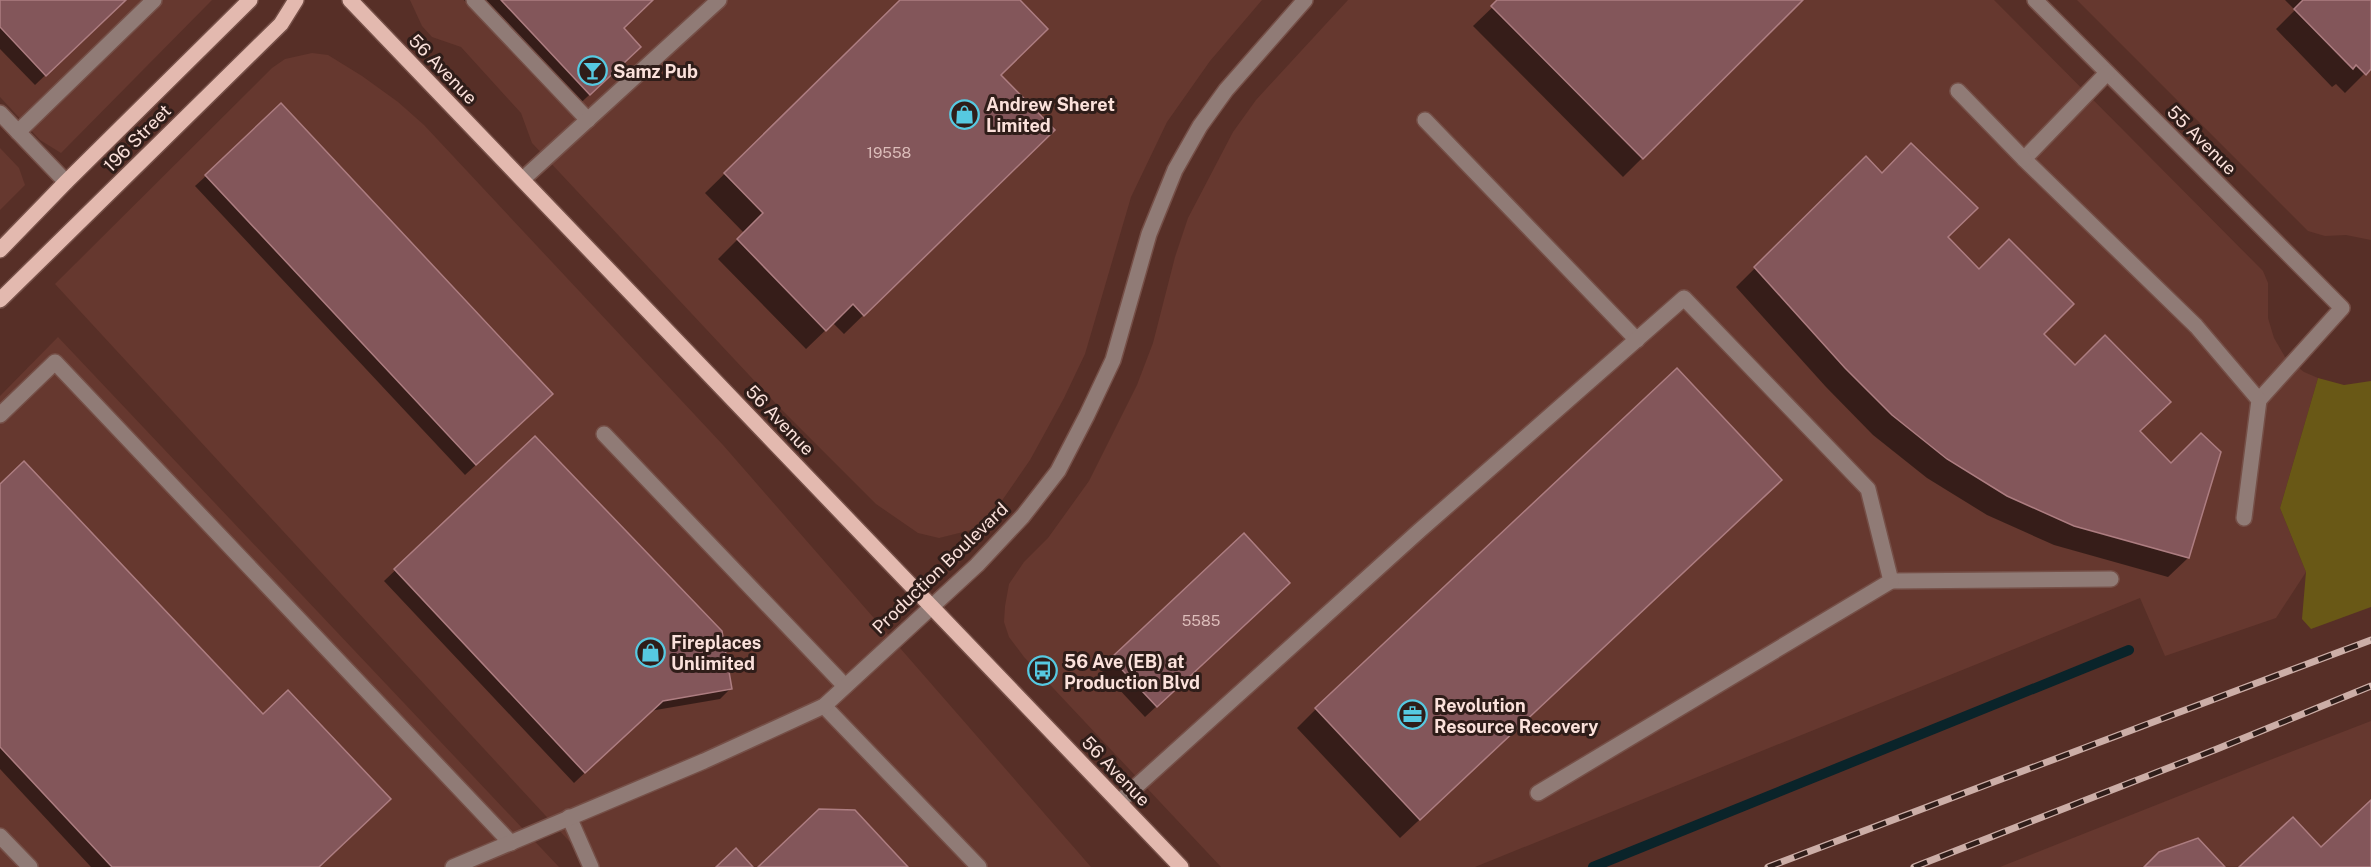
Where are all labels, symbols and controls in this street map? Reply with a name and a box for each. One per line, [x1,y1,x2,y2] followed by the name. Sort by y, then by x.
[405,30,481,108] street label: 56 Avenue
[576,55,608,87] bar icon: Samz Pub
[613,61,698,82] place label: Samz Pub
[986,94,1115,136] place label: Andrew Sheret Limited
[949,98,981,130] shop icon: Andrew Sheret Limited
[99,100,175,176] street label: 196 Street
[2163,101,2241,179] street label: 55 Avenue
[867,144,911,161] house number: 19558
[742,381,818,459] street label: 56 Avenue
[868,498,1012,638] street label: Production Boulevard
[1182,612,1220,629] house number: 5585
[671,632,761,674] place label: Fireplaces Unlimited
[634,636,666,668] shop icon: Fireplaces Unlimited
[1064,651,1200,693] place label: 56 Ave (EB) at Production Blvd
[1027,655,1059,687] bus stop icon: 56 Ave (EB) at Production Blvd
[1434,695,1598,737] place label: Revolution Resource Recovery
[1397,699,1429,731] office icon: Revolution Resource Recovery
[1078,732,1154,810] street label: 56 Avenue

